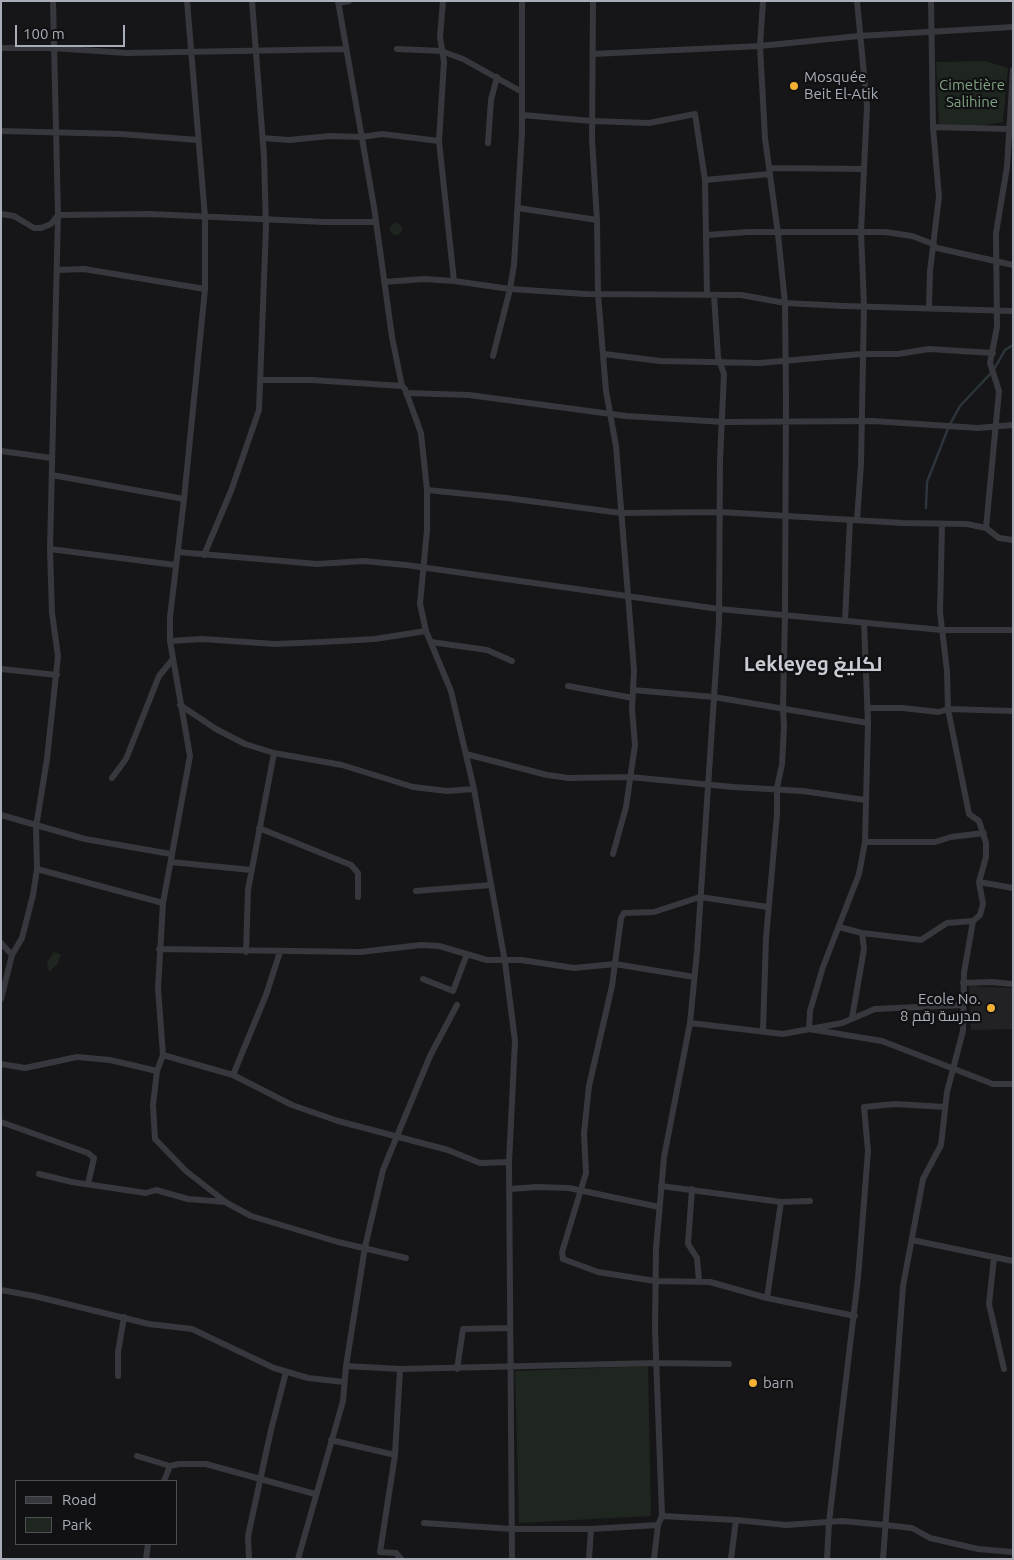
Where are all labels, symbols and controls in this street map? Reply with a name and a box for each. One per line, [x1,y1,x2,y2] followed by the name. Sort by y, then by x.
[18,15,128,47] scale bar
[23,25,65,42] text: 100 m
[804,68,878,103] place label: Mosquée Beit El-Atik
[939,76,1005,111] park label: Cimetière Salihine
[788,80,800,92] marker: Mosquée Beit El-Atik
[744,652,882,676] district label: Lekleyeg لكليغ
[900,990,981,1025] place label: Ecole No. 8 مدرسة رقم
[985,1002,997,1014] marker: Ecole No. 8 مدرسة رقم
[763,1374,794,1392] place label: barn
[747,1377,759,1389] marker: barn
[15,1480,178,1545] legend
[62,1491,97,1508] text: Road
[62,1516,92,1533] text: Park

